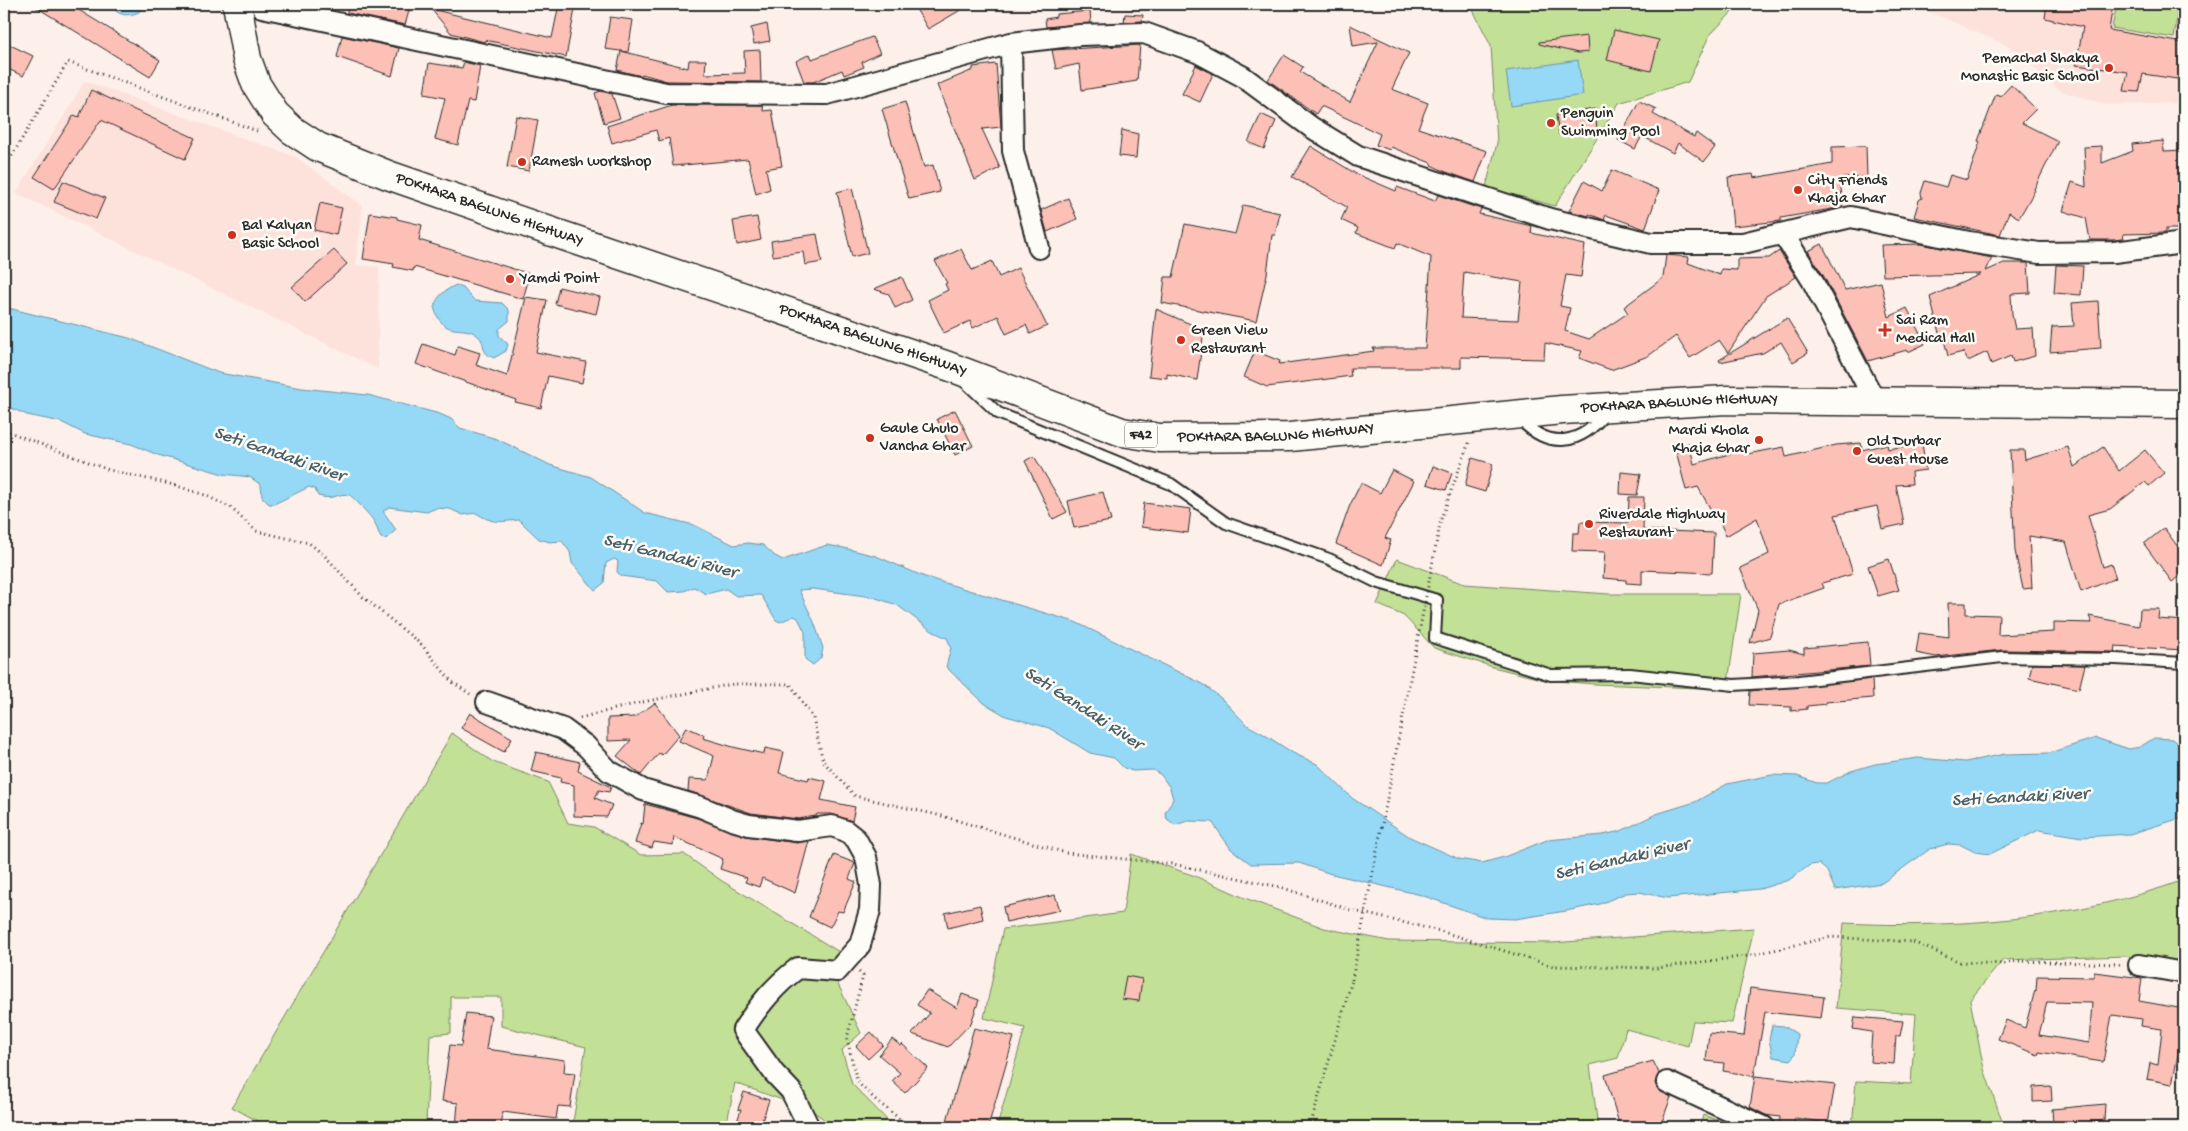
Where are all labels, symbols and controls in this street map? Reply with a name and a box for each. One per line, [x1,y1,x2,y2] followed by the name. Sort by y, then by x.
[1961,50,2100,87] place label: Pemachal Shakya Monastic Basic School
[2103,62,2115,74] marker: Pemachal Shakya Monastic Basic School
[1560,105,1660,142] place label: Penguin Swimming Pool
[1545,117,1557,129] marker: Penguin Swimming Pool
[532,153,651,172] place label: Ramesh workshop
[516,156,528,168] marker: Ramesh workshop
[392,169,586,251] street label: POKHARA BAGLUNG HIGHWAY
[1808,172,1888,209] place label: City Friends Khaja Ghar
[1792,184,1804,196] marker: City Friends Khaja Ghar
[241,217,319,254] place label: Bal Kalyan Basic School
[226,229,238,241] marker: Bal Kalyan Basic School
[518,270,601,289] place label: Yamdi Point
[504,273,516,285] marker: Yamdi Point
[775,300,969,382] street label: POKHARA BAGLUNG HIGHWAY
[1896,312,1975,349] place label: Sai Ram Medical Hall
[1191,322,1268,359] place label: Green View Restaurant
[1878,323,1892,337] marker: Sai Ram Medical Hall
[1175,334,1187,346] marker: Green View Restaurant
[1579,390,1778,418] street label: POKHARA BAGLUNG HIGHWAY
[1176,419,1375,447] street label: POKHARA BAGLUNG HIGHWAY
[879,420,967,457] place label: Gaule Chulo Vancha Ghar
[1125,422,1157,448] road number: F42
[1669,422,1750,459] place label: Mardi Khola Khaja Ghar
[211,423,350,488] water label: Seti Gandaki River
[864,432,876,444] marker: Gaule Chulo Vancha Ghar
[1867,433,1949,470] place label: Old Durbar Guest House
[1753,434,1765,446] marker: Mardi Khola Khaja Ghar
[1851,445,1863,457] marker: Old Durbar Guest House
[1599,506,1725,543] place label: Riverdale Highway Restaurant
[1583,518,1595,530] marker: Riverdale Highway Restaurant
[601,530,742,585] water label: Seti Gandaki River
[1020,663,1149,757] water label: Seti Gandaki River
[1951,784,2092,812] water label: Seti Gandaki River
[1553,834,1694,886] water label: Seti Gandaki River

